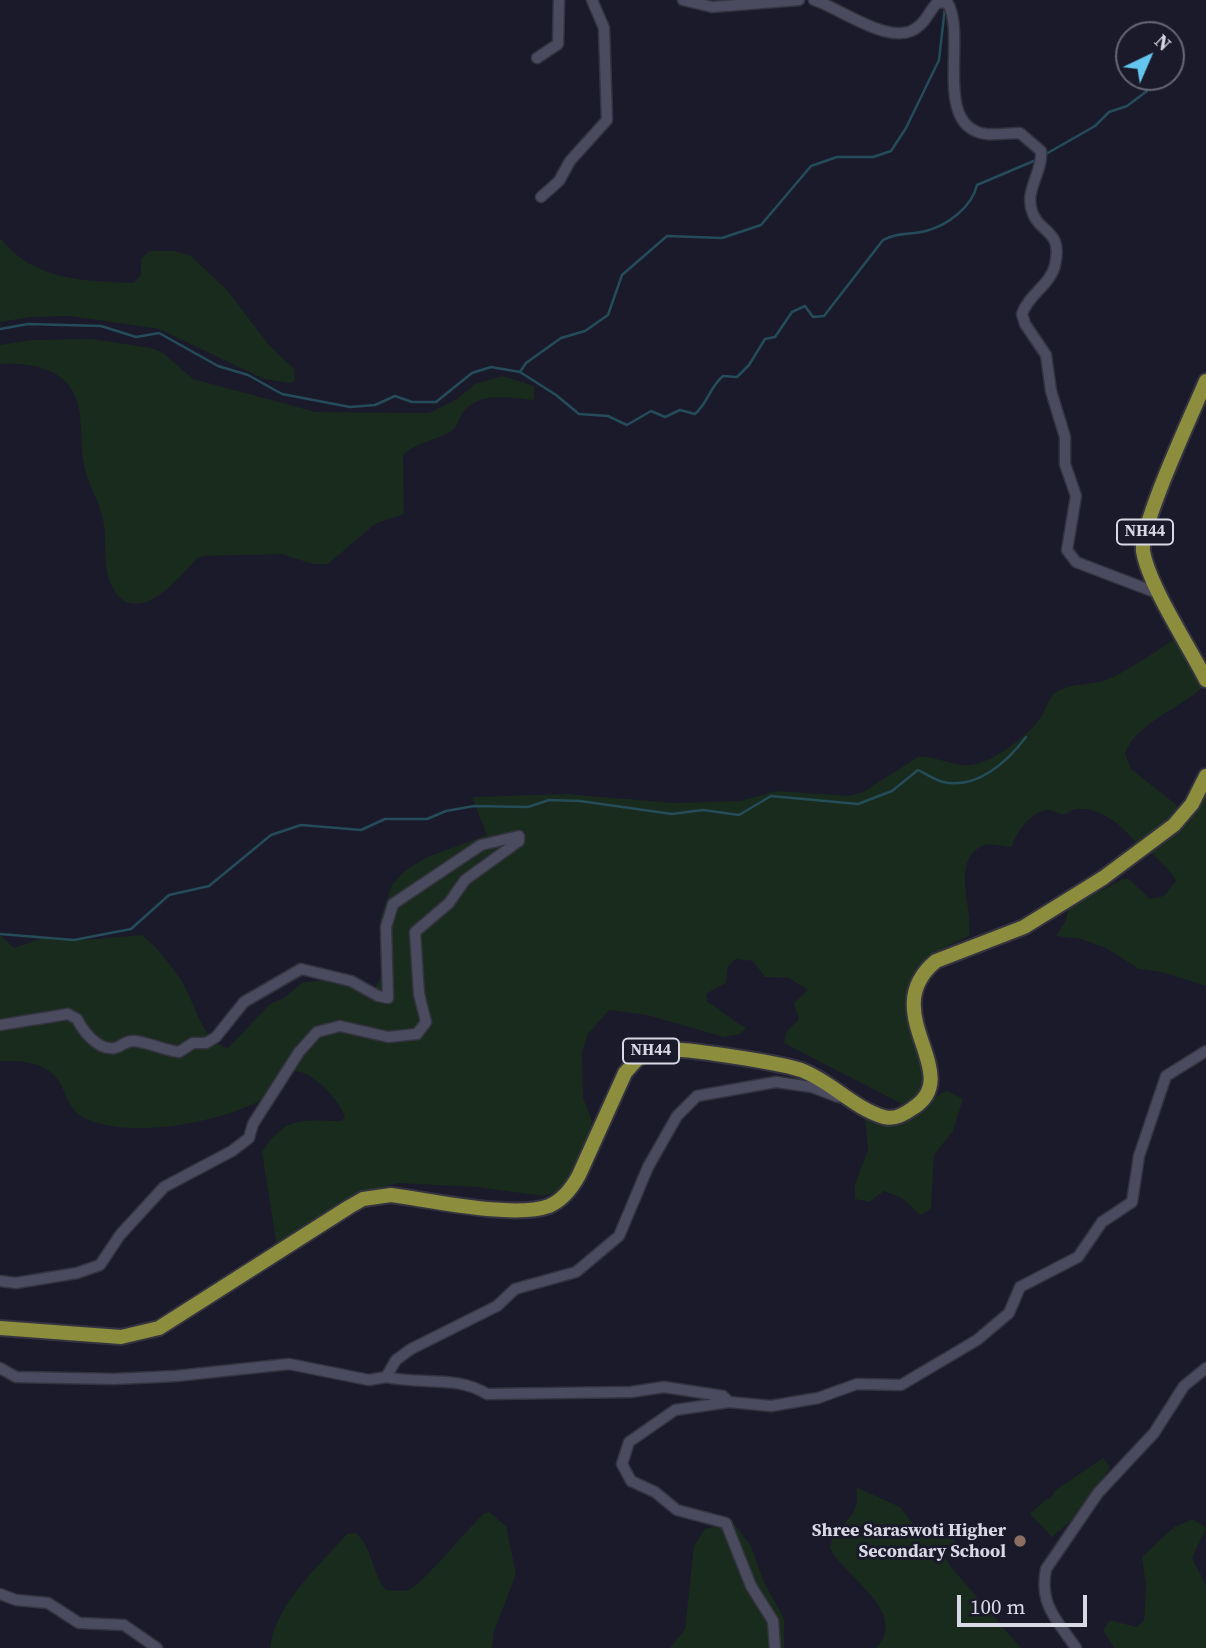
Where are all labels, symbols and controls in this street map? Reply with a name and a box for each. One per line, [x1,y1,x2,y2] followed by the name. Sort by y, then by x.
[1115,21,1185,91] north arrow
[1149,28,1177,56] text: N
[1117,520,1173,544] road number: NH44
[623,1038,679,1064] road number: NH44
[812,1520,1006,1562] place label: Shree Saraswoti Higher Secondary School
[1012,1533,1028,1549] marker: Shree Saraswoti Higher Secondary School
[961,1582,1090,1626] scale bar
[970,1592,1025,1621] text: 100 m

